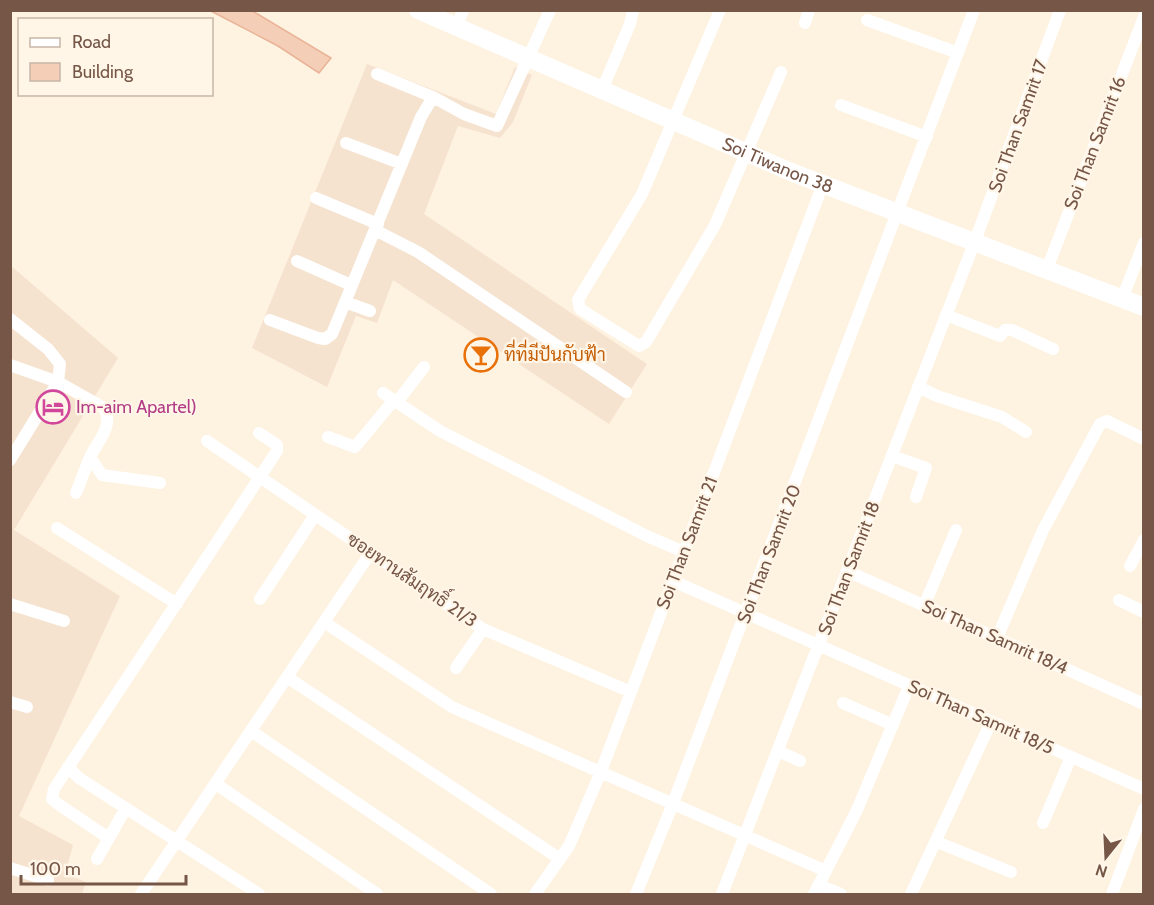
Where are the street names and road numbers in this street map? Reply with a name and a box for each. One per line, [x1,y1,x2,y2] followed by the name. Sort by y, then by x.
[984,57,1052,195] street label: Soi Than Samrit 17
[1059,73,1131,213] street label: Soi Than Samrit 16
[719,133,836,198] street label: Soi Tiwanon 38
[652,474,722,612] street label: Soi Than Samrit 21
[732,482,806,626] street label: Soi Than Samrit 20
[813,498,885,638] street label: Soi Than Samrit 18
[343,524,484,632] street label: ซอยทานสัมฤทธิ์ 21/3
[919,595,1071,679] street label: Soi Than Samrit 18/4
[905,675,1057,759] street label: Soi Than Samrit 18/5

